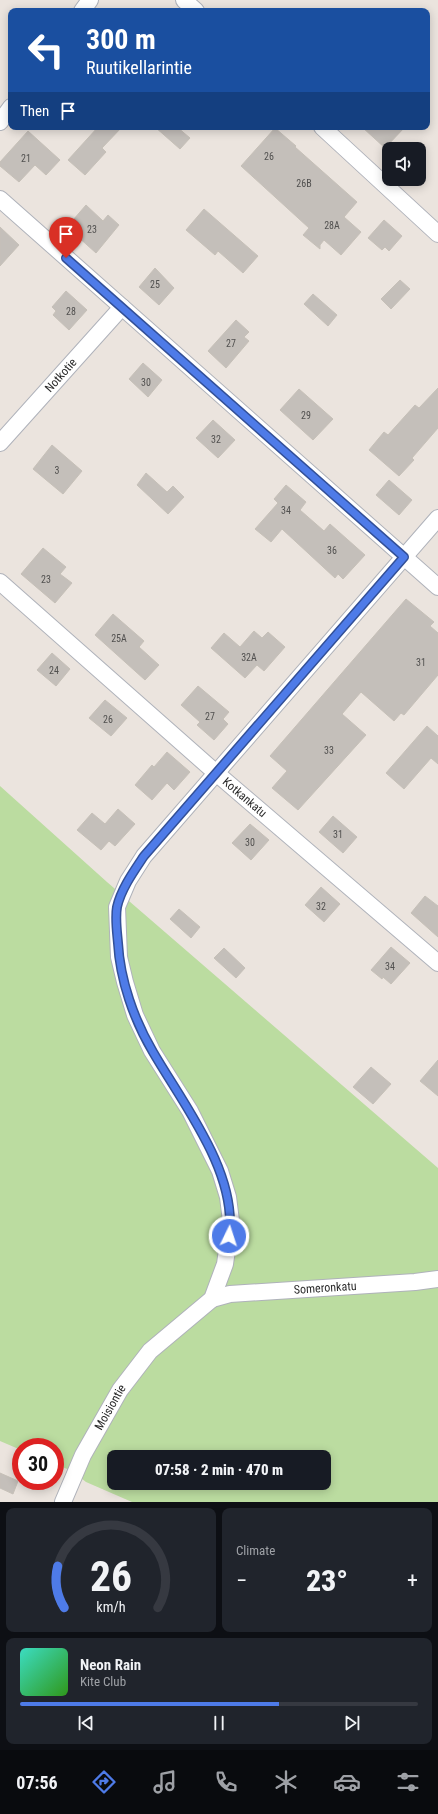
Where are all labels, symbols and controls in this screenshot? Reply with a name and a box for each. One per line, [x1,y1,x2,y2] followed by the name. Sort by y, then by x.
[86,23,156,56] text: 300 m
[20,24,72,76] icon: left
[86,57,192,78] text: Ruutikellarintie
[57,100,79,122] icon: arrive
[20,102,49,120] text: Then
[382,142,426,186] map controls
[382,142,426,186] button: sound
[264,151,274,162] house number: 26
[21,153,31,164] house number: 21
[296,178,312,189] house number: 26B
[49,217,83,258] pin
[324,220,340,231] house number: 28A
[55,223,77,245] icon: arrive
[87,224,97,235] house number: 23
[150,279,160,290] house number: 25
[66,306,76,317] house number: 28
[226,338,236,349] house number: 27
[42,355,80,395] street label: Notkotie
[141,377,151,388] house number: 30
[301,410,311,421] house number: 29
[211,434,221,445] house number: 32
[55,465,60,476] house number: 3
[281,505,291,516] house number: 34
[327,545,337,556] house number: 36
[41,574,51,585] house number: 23
[111,633,127,644] house number: 25A
[241,652,257,663] house number: 32A
[416,657,426,668] house number: 31
[49,665,59,676] house number: 24
[205,711,215,722] house number: 27
[103,714,113,725] house number: 26
[324,745,334,756] house number: 33
[220,775,270,820] street label: Kotkankatu
[333,829,343,840] house number: 31
[245,837,255,848] house number: 30
[316,901,326,912] house number: 32
[385,961,395,972] house number: 34
[208,1215,250,1257] position arrow
[293,1279,357,1297] street label: Someronkatu
[92,1381,129,1432] street label: Moisiontie
[12,1438,64,1490] speed limit sign: 30
[155,1461,283,1479] text: 07:58 · 2 min · 470 m
[236,1543,275,1558] text: Climate
[90,1552,132,1601] text: 26
[306,1563,348,1598] text: 23°
[236,1568,247,1593] text: −
[407,1568,418,1593] text: +
[96,1599,126,1615] text: km/h
[80,1656,141,1674] text: Neon Rain
[80,1674,126,1689] text: Kite Club
[75,1712,97,1734] icon: previous
[208,1712,230,1734] icon: pause
[341,1712,363,1734] icon: next
[90,1768,118,1796] icon: directions
[151,1768,179,1796] icon: music
[212,1768,240,1796] icon: phone
[272,1768,300,1796] icon: climate
[333,1768,361,1796] icon: car
[394,1768,422,1796] icon: filters
[16,1772,58,1793] text: 07:56

